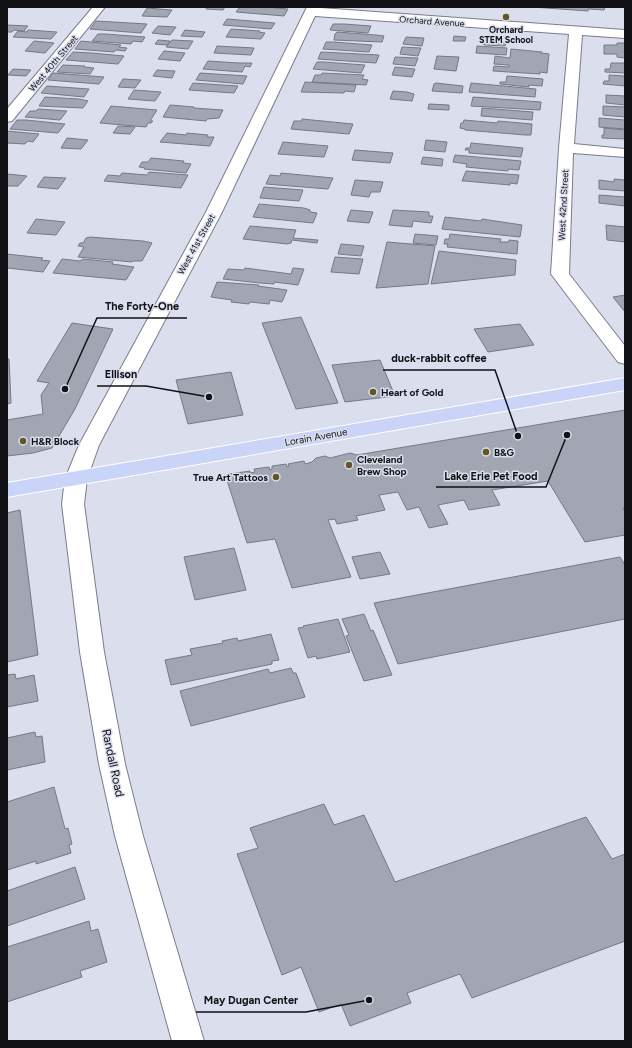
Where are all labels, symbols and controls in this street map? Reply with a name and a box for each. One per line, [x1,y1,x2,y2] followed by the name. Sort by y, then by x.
[501,12,511,22] marker: Orchard STEM School
[399,13,465,29] street label: Orchard Avenue
[479,24,533,45] place label: Orchard STEM School
[26,32,80,93] street label: West 40th Street
[556,168,570,241] street label: West 42nd Street
[175,211,217,276] street label: West 41st Street
[97,295,187,318] callout: The Forty-One
[105,300,179,313] text: The Forty-One
[383,347,495,370] callout: duck-rabbit coffee
[391,352,487,365] text: duck-rabbit coffee
[97,363,146,386] callout: Ellison
[105,368,137,381] text: Ellison
[381,386,443,399] place label: Heart of Gold
[368,387,378,397] marker: Heart of Gold
[284,425,349,449] street label: Lorain Avenue
[31,435,80,448] place label: H&R Block
[18,436,28,446] marker: H&R Block
[494,446,515,459] place label: B&G
[481,447,491,457] marker: B&G
[357,453,407,478] place label: Cleveland Brew Shop
[344,460,354,470] marker: Cleveland Brew Shop
[436,464,546,487] callout: Lake Erie Pet Food
[444,470,538,483] text: Lake Erie Pet Food
[193,471,268,484] place label: True Art Tattoos
[271,472,281,482] marker: True Art Tattoos
[99,728,127,798] street label: Randall Road
[196,989,306,1012] callout: May Dugan Center
[204,994,299,1007] text: May Dugan Center

